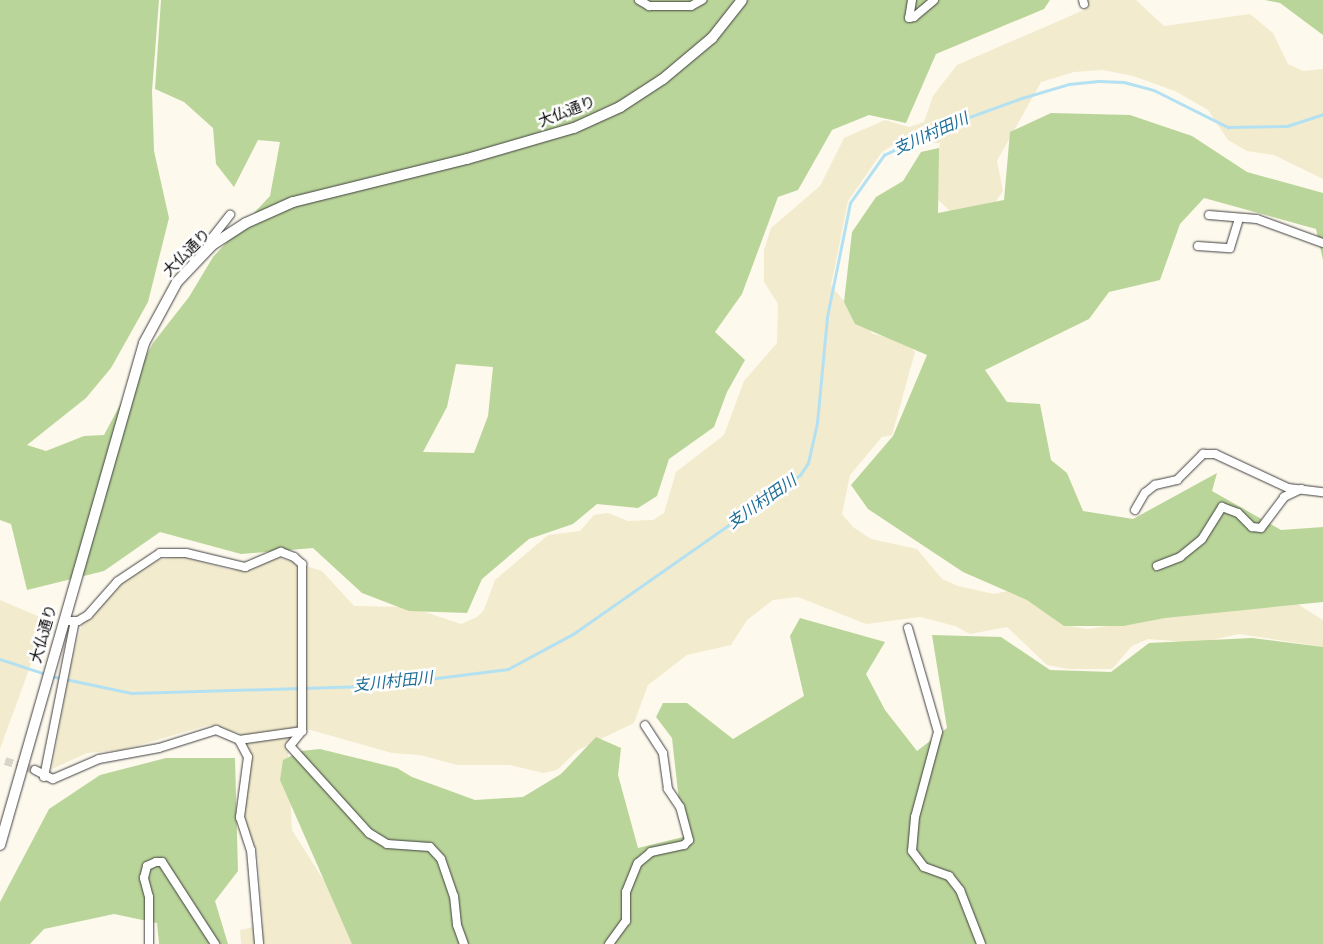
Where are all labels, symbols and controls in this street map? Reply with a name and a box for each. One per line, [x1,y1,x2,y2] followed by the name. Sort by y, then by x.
[536,93,598,131] street label: 大仏通り
[891,109,971,159] water label: 支川村田川
[159,225,215,281] street label: 大仏通り
[724,471,800,533] water label: 支川村田川
[27,603,61,665] street label: 大仏通り
[352,668,434,696] water label: 支川村田川

